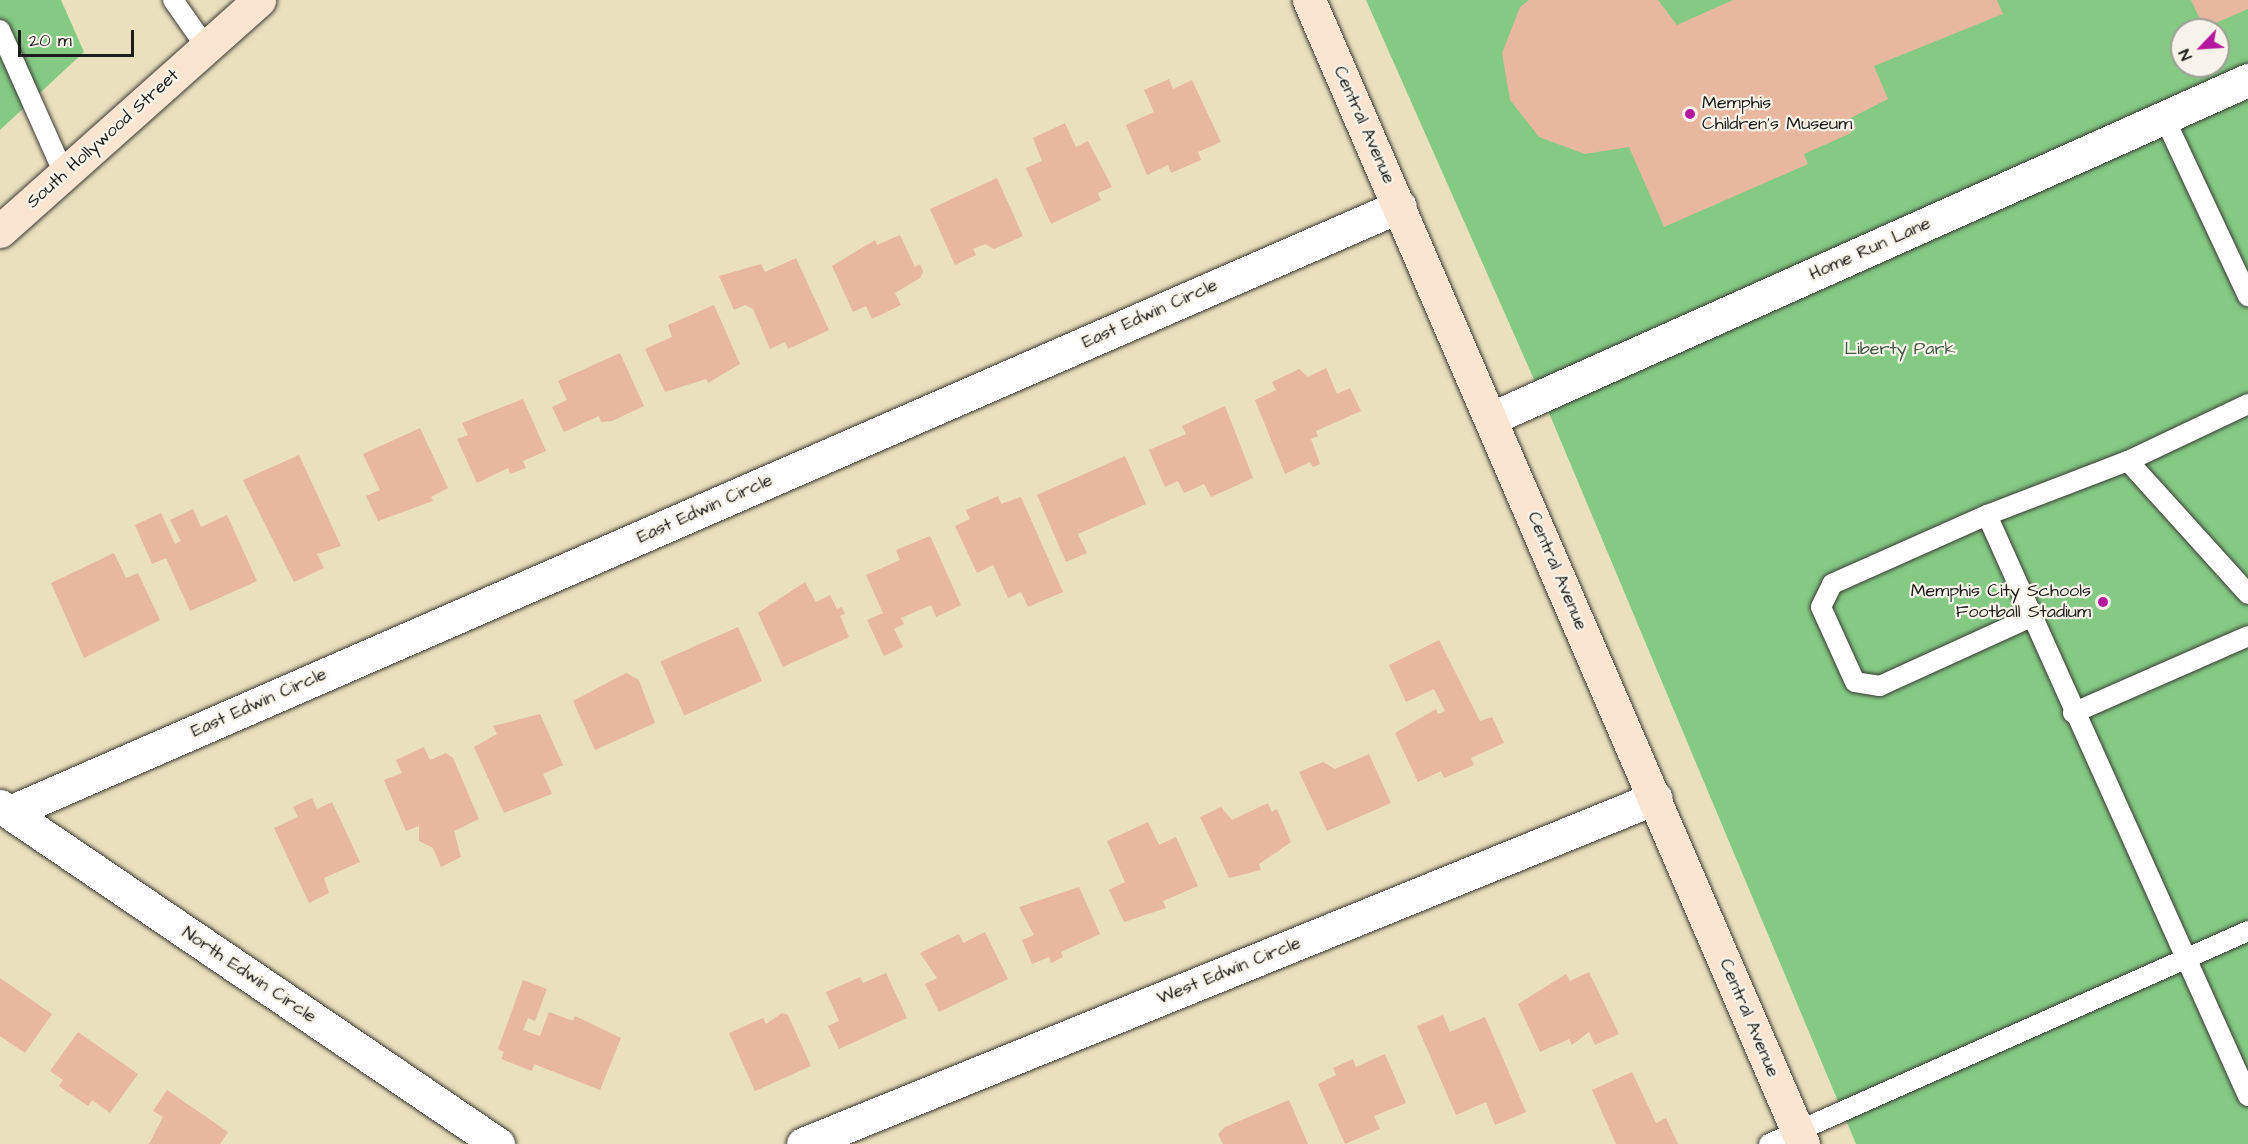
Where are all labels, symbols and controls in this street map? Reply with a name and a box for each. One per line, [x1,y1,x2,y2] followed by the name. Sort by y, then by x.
[21,18,136,56] scale bar
[2170,18,2230,78] north arrow
[29,28,72,53] text: 20 m
[2173,46,2198,64] text: N
[1328,63,1400,187] street label: Central Avenue
[22,65,184,213] street label: South Hollywood Street
[1702,93,1852,136] place label: Memphis Children's Museum
[1683,107,1697,121] marker: Memphis Children's Museum
[1806,213,1934,285] street label: Home Run Lane
[1079,274,1221,354] street label: East Edwin Circle
[1845,338,1955,360] park label: Liberty Park
[634,469,776,549] street label: East Edwin Circle
[1522,509,1592,633] street label: Central Avenue
[1911,581,2091,624] place label: Memphis City Schools Football Stadium
[2096,595,2110,609] marker: Memphis City Schools Football Stadium
[188,663,330,743] street label: East Edwin Circle
[178,922,320,1028] street label: North Edwin Circle
[1154,932,1304,1010] street label: West Edwin Circle
[1714,956,1784,1080] street label: Central Avenue

